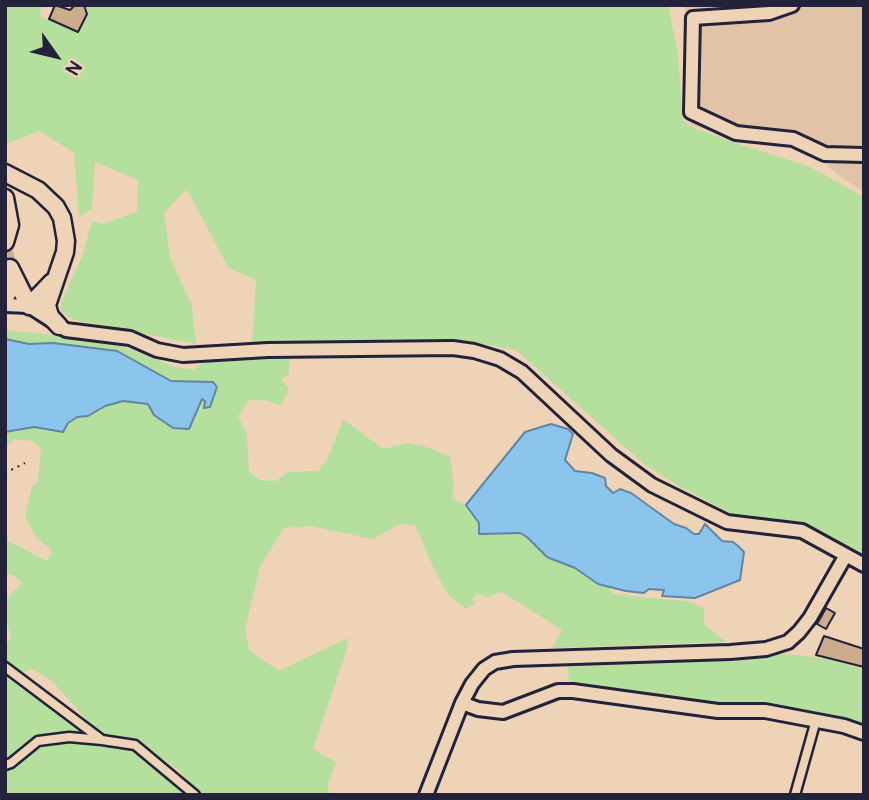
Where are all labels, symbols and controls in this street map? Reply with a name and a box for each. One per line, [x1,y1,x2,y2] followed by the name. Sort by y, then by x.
[21,21,91,91] north arrow
[60,56,87,80] text: N

